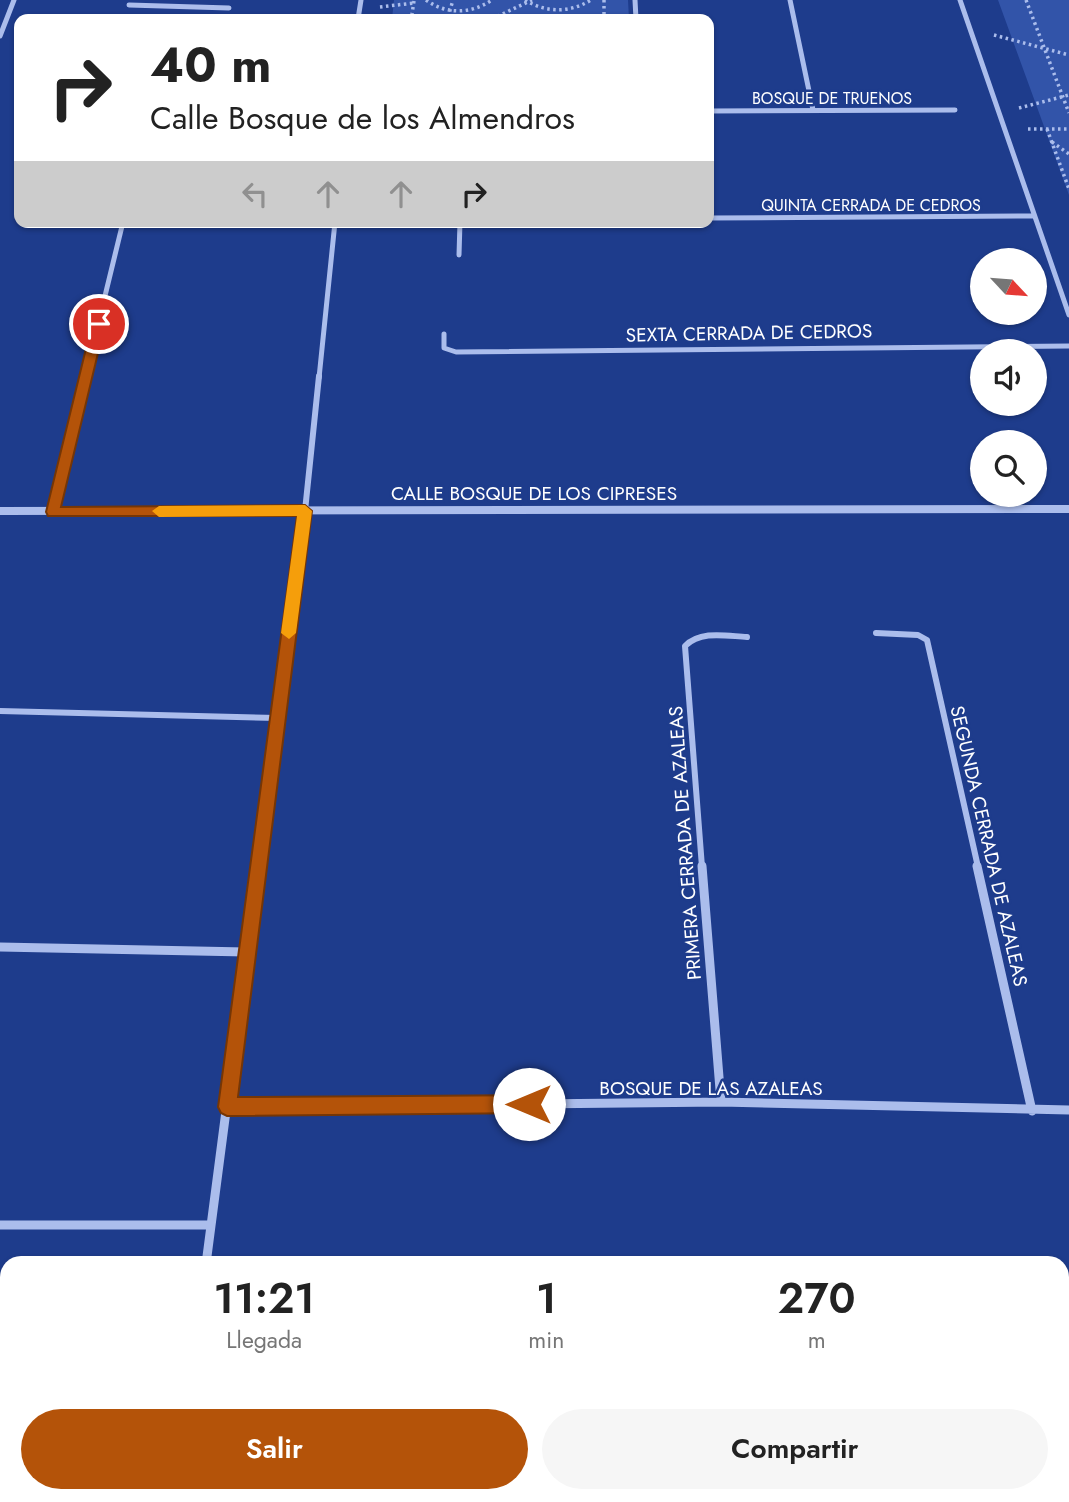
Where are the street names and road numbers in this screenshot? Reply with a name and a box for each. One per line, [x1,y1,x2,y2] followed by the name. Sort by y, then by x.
[752,87,912,110] street label: BOSQUE DE TRUENOS
[761,194,981,217] street label: QUINTA CERRADA DE CEDROS
[626,317,872,349] street label: SEXTA CERRADA DE CEDROS
[391,480,677,507] street label: CALLE BOSQUE DE LOS CIPRESES
[944,703,1034,989] street label: SEGUNDA CERRADA DE AZALEAS
[662,705,708,981] street label: PRIMERA CERRADA DE AZALEAS
[599,1075,823,1102] street label: BOSQUE DE LAS AZALEAS

